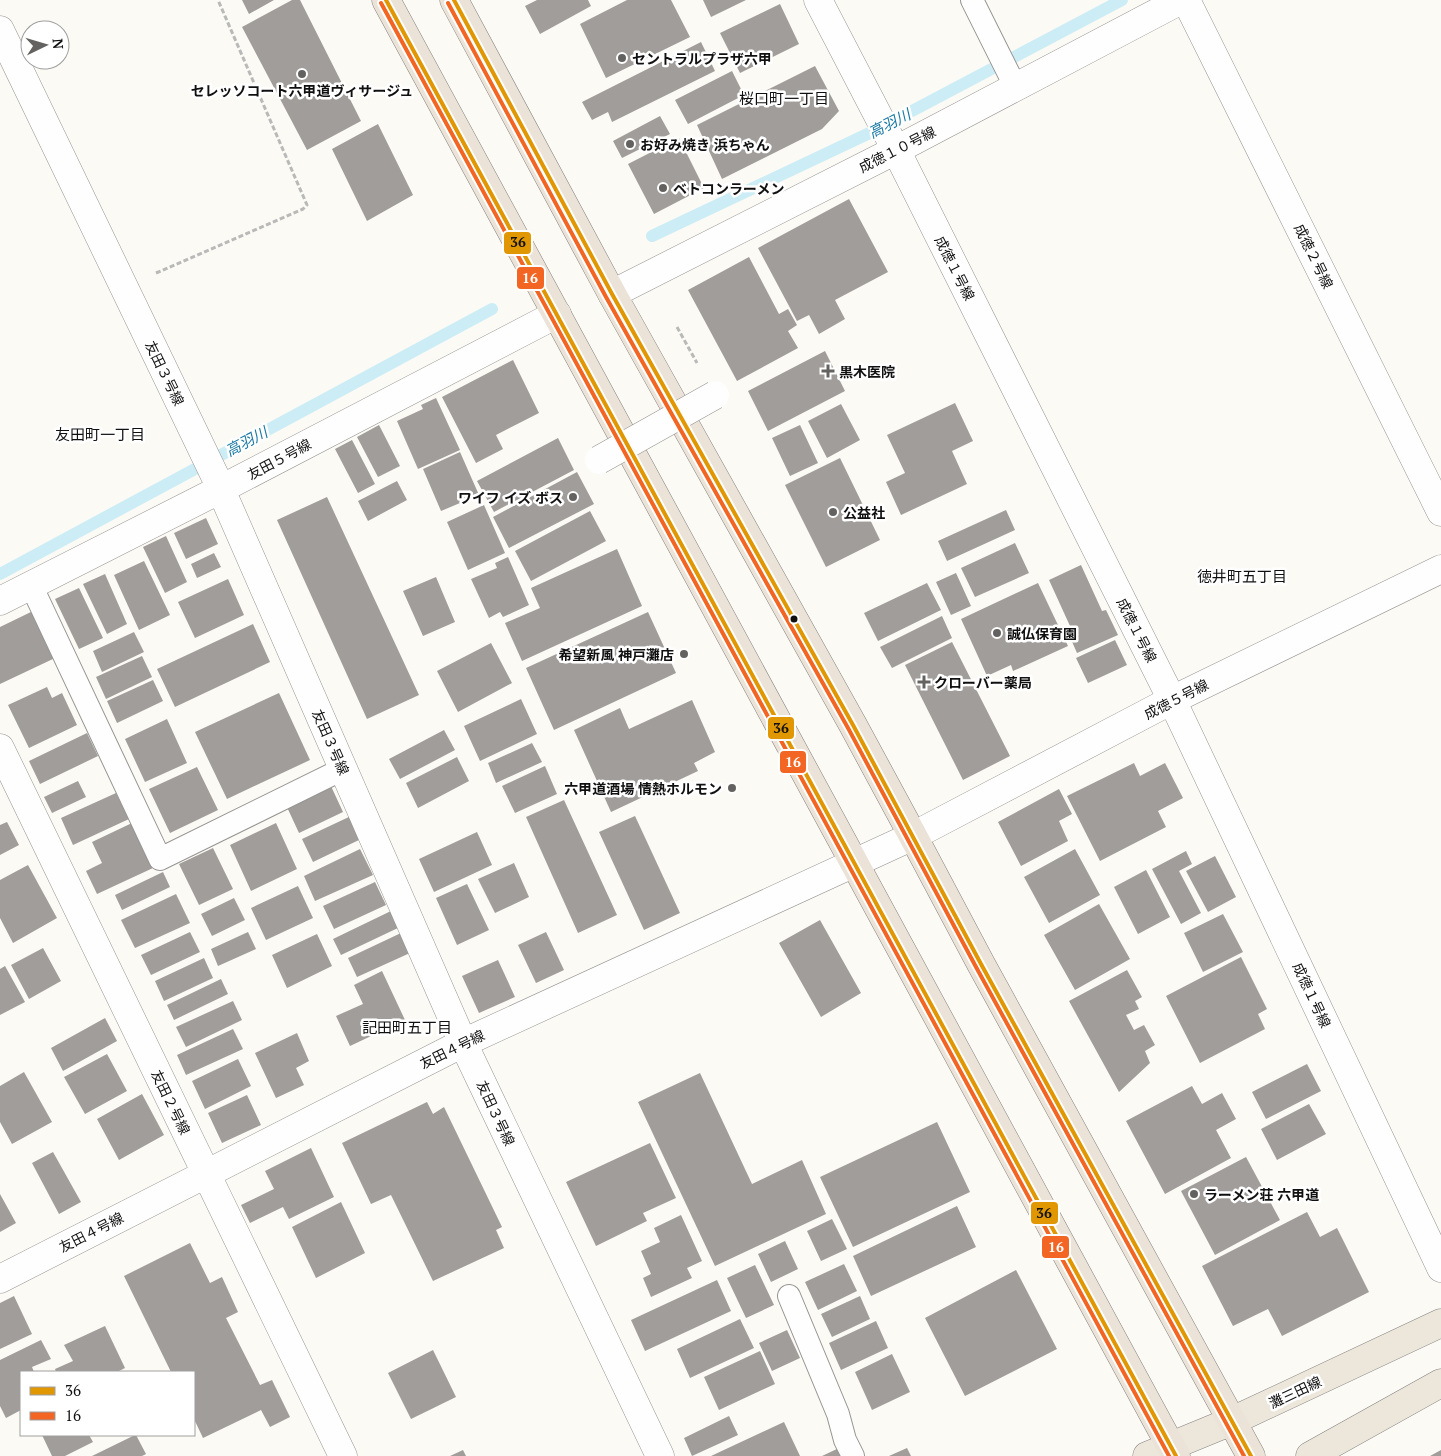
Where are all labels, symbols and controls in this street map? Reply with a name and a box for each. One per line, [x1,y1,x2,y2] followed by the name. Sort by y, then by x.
[20,20,70,70] north arrow
[49,38,68,50] text: N
[632,49,772,68] place label: セントラルプラザ六甲
[616,52,628,64] marker: セントラルプラザ六甲
[296,68,308,80] marker: セレッソコート六甲道ヴィサージュ
[191,81,413,100] place label: セレッソコート六甲道ヴィサージュ
[739,88,829,108] district label: 桜口町一丁目
[864,103,915,142] water label: 高羽川
[855,121,939,177] street label: 成徳１０号線
[640,135,770,154] place label: お好み焼き 浜ちゃん
[624,138,636,150] marker: お好み焼き 浜ちゃん
[673,179,784,198] place label: ベトコンラーメン
[657,182,669,194] marker: ベトコンラーメン
[1290,220,1338,292] street label: 成徳２号線
[503,231,532,255] line badge: 36
[510,232,526,251] text: 36
[931,233,979,303] street label: 成徳１号線
[516,266,545,290] line badge: 16
[522,268,538,287] text: 16
[141,337,189,409] street label: 友田３号線
[839,362,895,381] place label: 黒木医院
[821,364,835,378] marker: 黒木医院
[221,421,272,460] water label: 高羽川
[55,424,145,444] district label: 友田町一丁目
[244,434,314,484] street label: 友田５号線
[458,488,563,507] place label: ワイフ イズ ボス
[567,491,579,503] marker: ワイフ イズ ボス
[843,503,885,522] place label: 公益社
[827,506,839,518] marker: 公益社
[1197,566,1287,586] district label: 徳井町五丁目
[1113,595,1161,665] street label: 成徳１号線
[789,614,799,624] unlabelled marker
[1007,624,1077,643] place label: 誠仏保育園
[991,627,1003,639] marker: 誠仏保育園
[558,645,674,664] place label: 希望新風 神戸灘店
[678,648,690,660] marker: 希望新風 神戸灘店
[934,673,1032,692] place label: クローバー薬局
[1141,675,1211,723] street label: 成徳５号線
[918,676,930,688] marker: クローバー薬局
[308,706,354,778] street label: 友田３号線
[767,716,795,740] line badge: 36
[773,718,789,737] text: 36
[779,750,807,774] line badge: 16
[785,752,801,771] text: 16
[564,779,722,798] place label: 六甲道酒場 情熱ホルモン
[726,782,738,794] marker: 六甲道酒場 情熱ホルモン
[1289,959,1335,1031] street label: 成徳１号線
[362,1017,452,1037] district label: 記田町五丁目
[416,1025,488,1073] street label: 友田４号線
[147,1066,195,1138] street label: 友田２号線
[473,1077,519,1149] street label: 友田３号線
[1204,1185,1319,1204] place label: ラーメン荘 六甲道
[1188,1188,1200,1200] marker: ラーメン荘 六甲道
[1030,1201,1059,1225] line badge: 36
[1036,1203,1052,1222] text: 36
[56,1208,126,1256] street label: 友田４号線
[1041,1235,1070,1259] line badge: 16
[1048,1237,1064,1256] text: 16
[20,1371,195,1436] legend
[1266,1372,1324,1412] street label: 灘三田線
[65,1380,81,1400] text: 36
[65,1405,81,1425] text: 16

